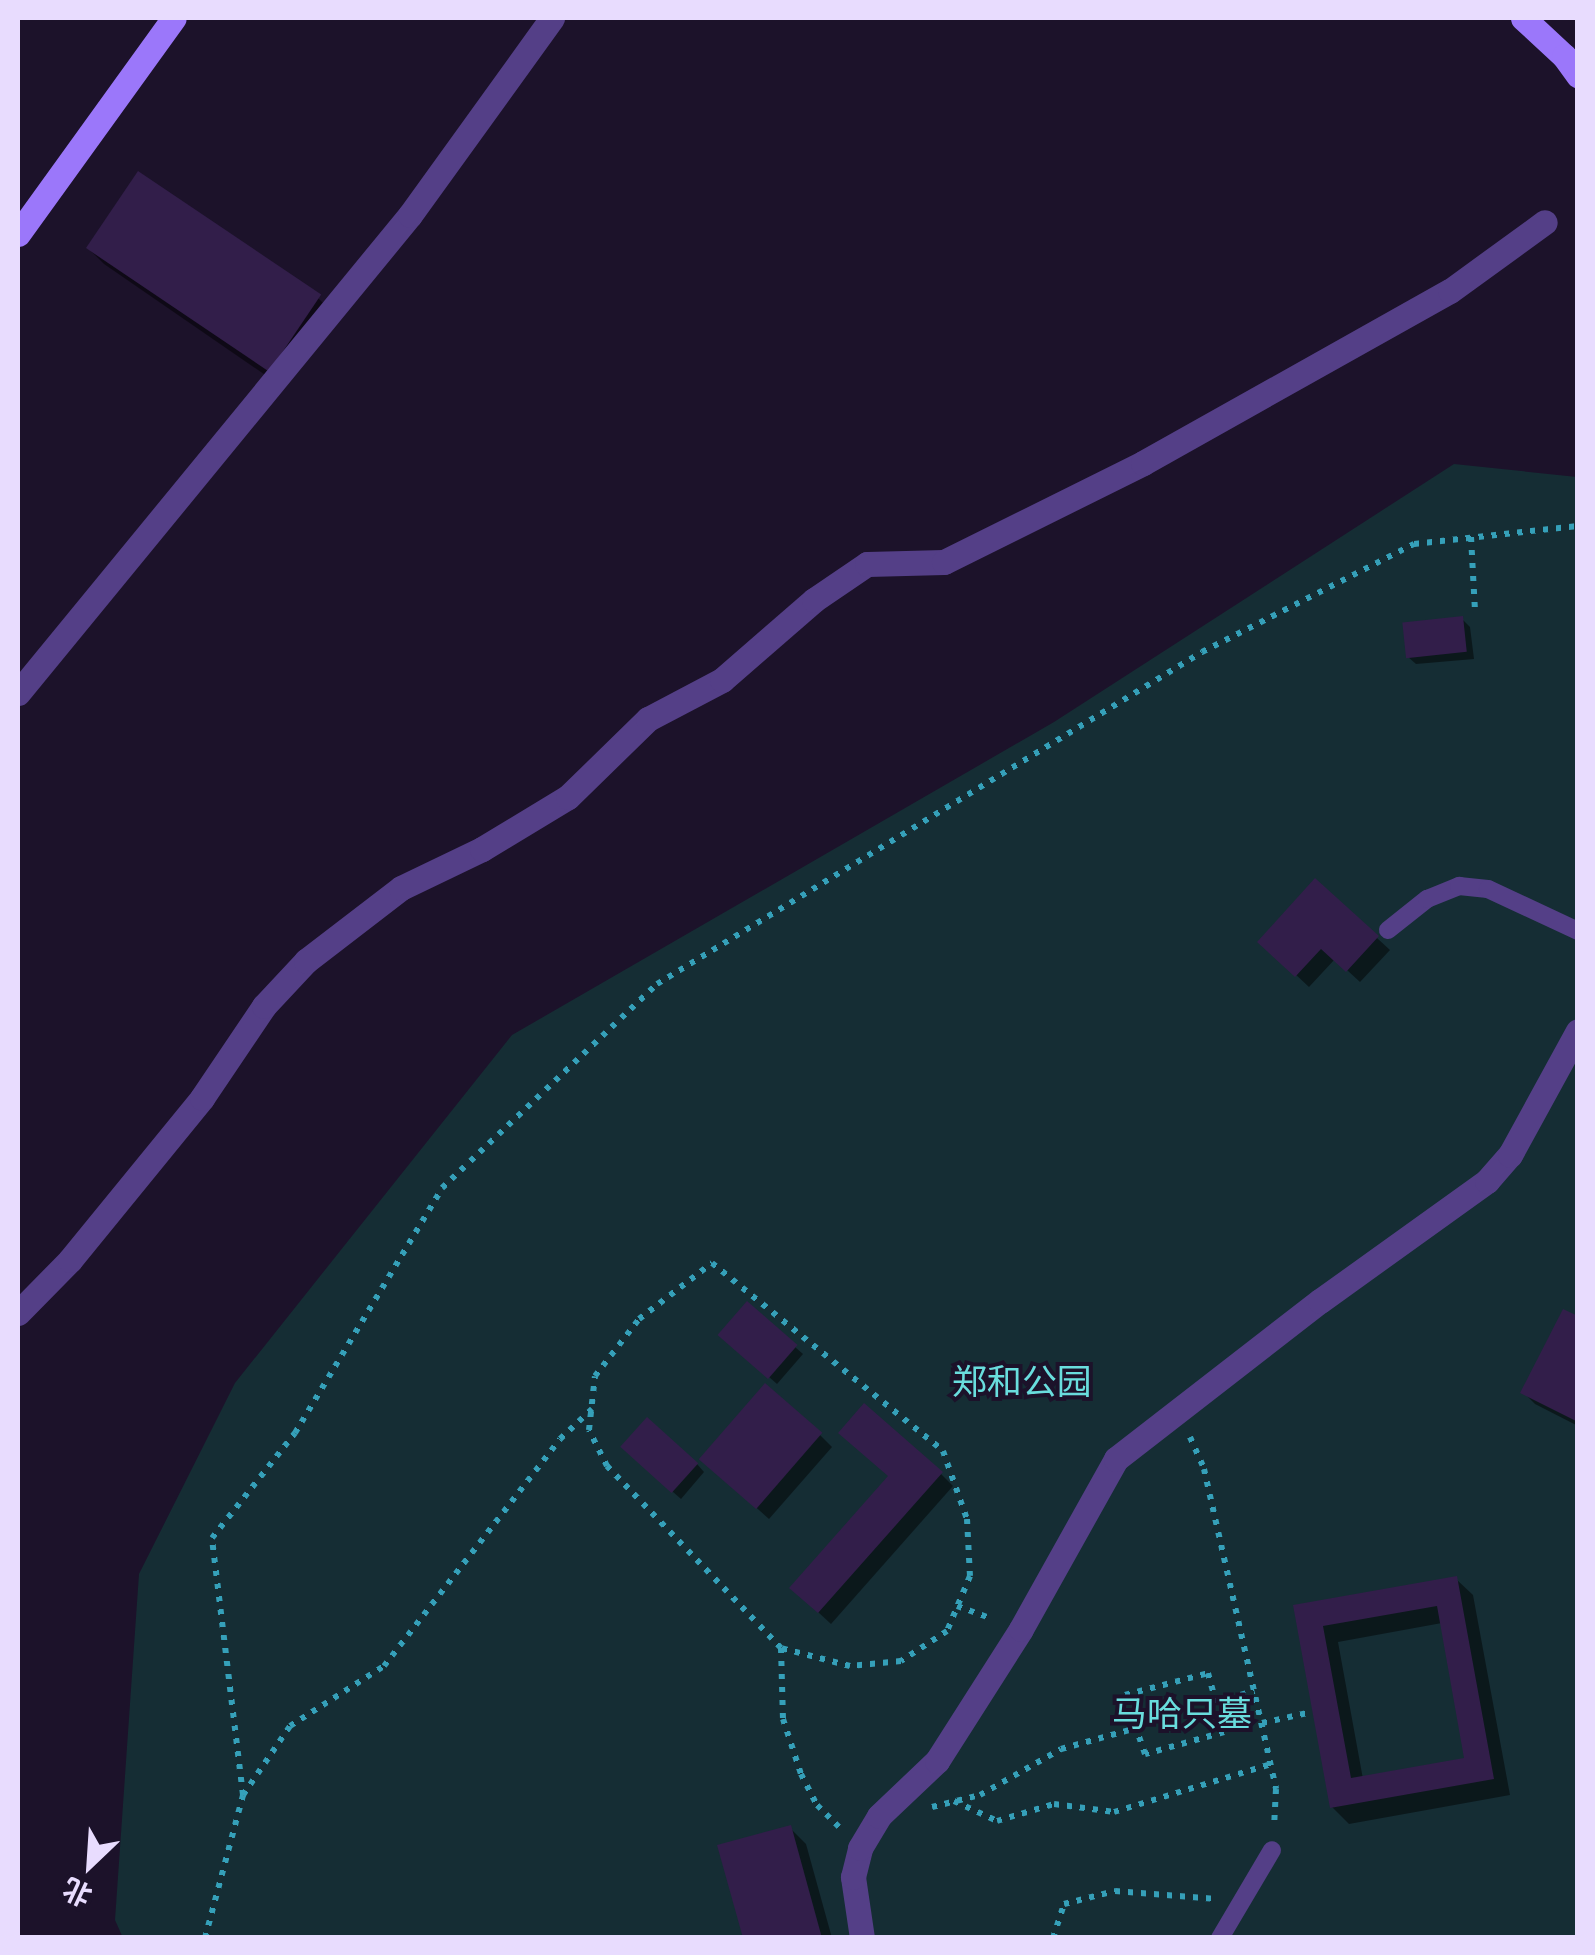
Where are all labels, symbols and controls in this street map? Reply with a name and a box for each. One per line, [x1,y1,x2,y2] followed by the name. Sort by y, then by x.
[952,1361,1092,1403] park label: 郑和公园
[1112,1693,1252,1735] park label: 马哈只墓
[40,1815,140,1915] north arrow
[57,1872,97,1914] text: 北

